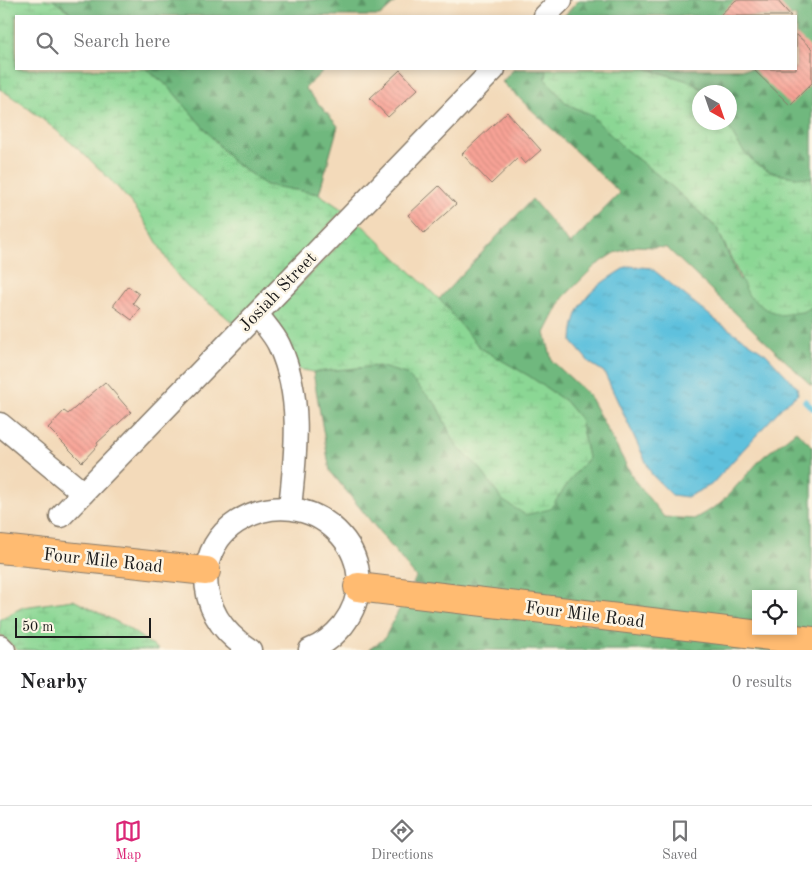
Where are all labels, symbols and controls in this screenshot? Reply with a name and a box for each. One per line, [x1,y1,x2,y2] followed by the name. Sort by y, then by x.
[15,15,797,70] search box
[33,29,61,57] icon: search
[73,33,170,52] text: Search here
[692,85,737,130] north arrow
[236,249,320,335] street label: Josiah Street
[42,546,164,576] street label: Four Mile Road
[752,590,797,635] map controls
[752,590,797,635] button: locate
[524,599,646,631] street label: Four Mile Road
[15,615,151,638] scale bar
[22,620,53,634] text: 50 m
[20,672,88,693] text: Nearby
[732,675,792,691] text: 0 results
[114,817,142,864] tab: Map
[371,817,433,864] tab: Directions
[662,817,698,864] tab: Saved

